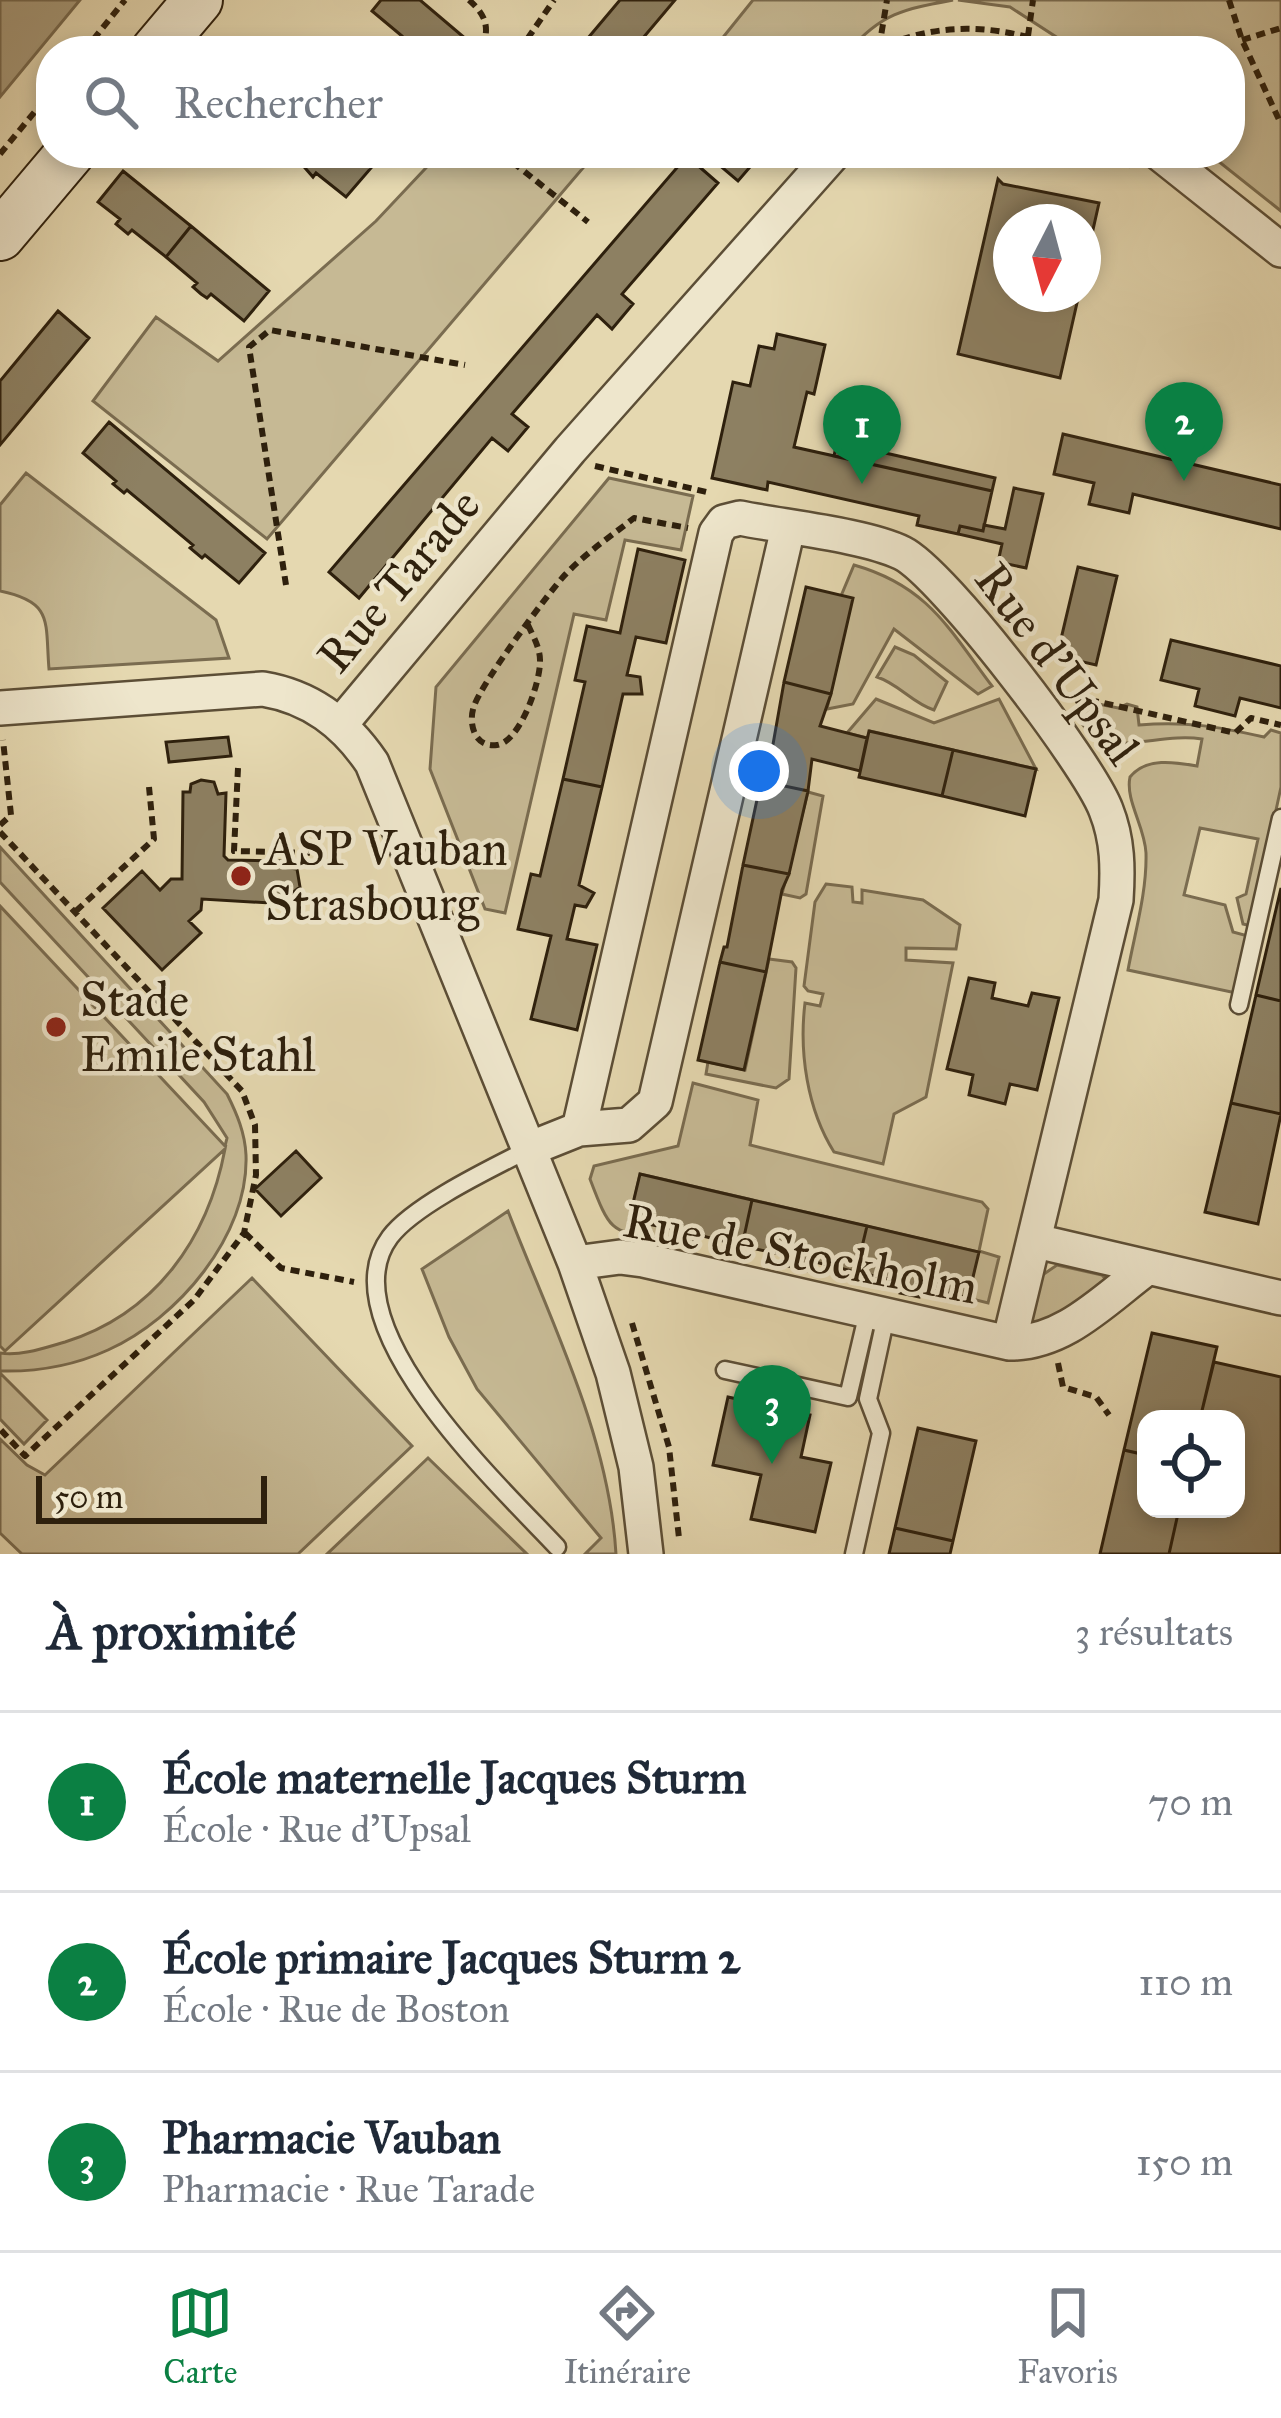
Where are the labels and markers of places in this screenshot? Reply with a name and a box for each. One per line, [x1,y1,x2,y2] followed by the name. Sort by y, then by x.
[1145,382,1223,481] pin: 2
[823,385,901,484] pin: 1
[263,819,508,933] place label: ASP Vauban Strasbourg
[228,863,254,889] marker: ASP Vauban Strasbourg
[80,970,316,1084] place label: Stade Emile Stahl
[43,1014,69,1040] marker: Stade Emile Stahl
[733,1365,811,1464] pin: 3

